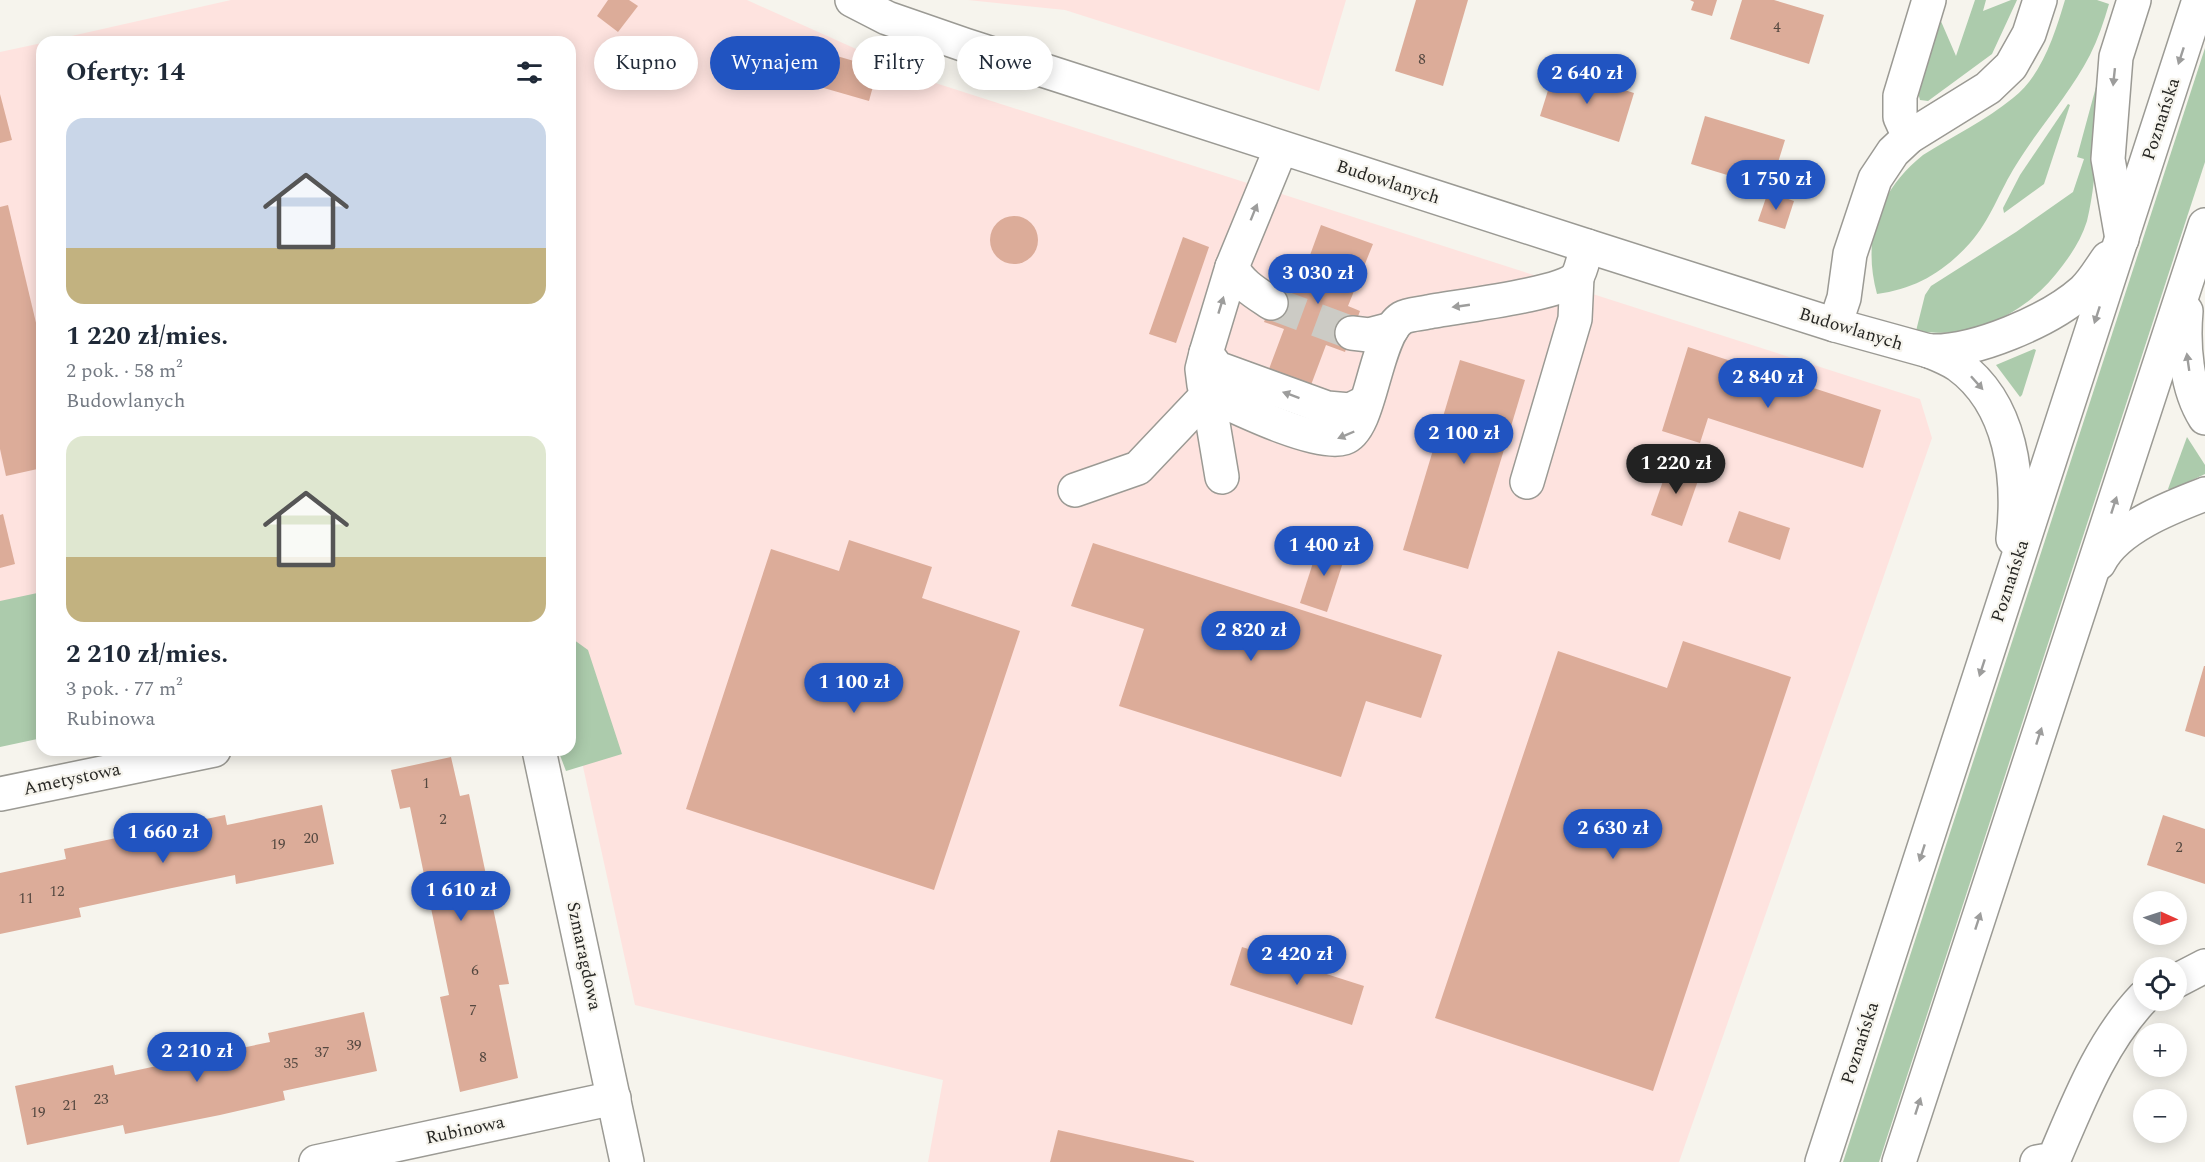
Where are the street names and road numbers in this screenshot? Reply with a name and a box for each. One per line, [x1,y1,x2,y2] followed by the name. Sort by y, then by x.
[2135,74,2187,164] street label: Poznańska
[1333,153,1443,211] street label: Budowlanych
[1796,300,1906,358] street label: Budowlanych
[1984,536,2036,626] street label: Poznańska
[21,755,123,802] street label: Ametystowa
[559,899,609,1013] street label: Szmaragdowa
[1834,998,1886,1088] street label: Poznańska
[423,1108,507,1152] street label: Rubinowa

